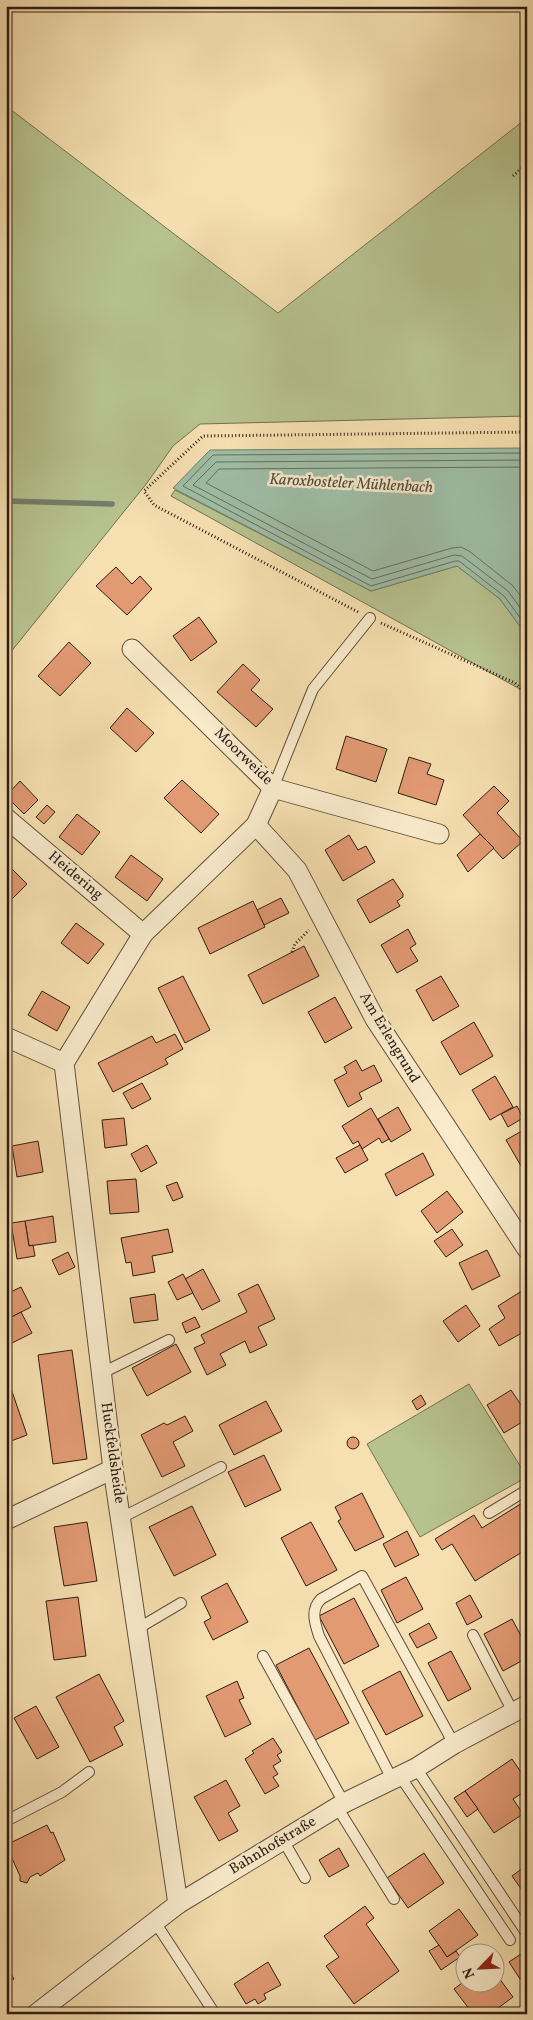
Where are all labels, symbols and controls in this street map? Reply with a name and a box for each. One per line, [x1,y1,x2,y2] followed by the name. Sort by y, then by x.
[269,469,433,499] water label: Karoxbosteler Mühlenbach
[209,724,277,790] street label: Moorweide
[43,847,107,905] street label: Heidering
[354,989,424,1087] street label: Am Erlengrund
[95,1401,129,1505] street label: Huckfeldsheide
[225,1812,321,1880] street label: Bahnhofstraße
[456,1942,506,1992] north arrow
[459,1964,480,1981] text: N

